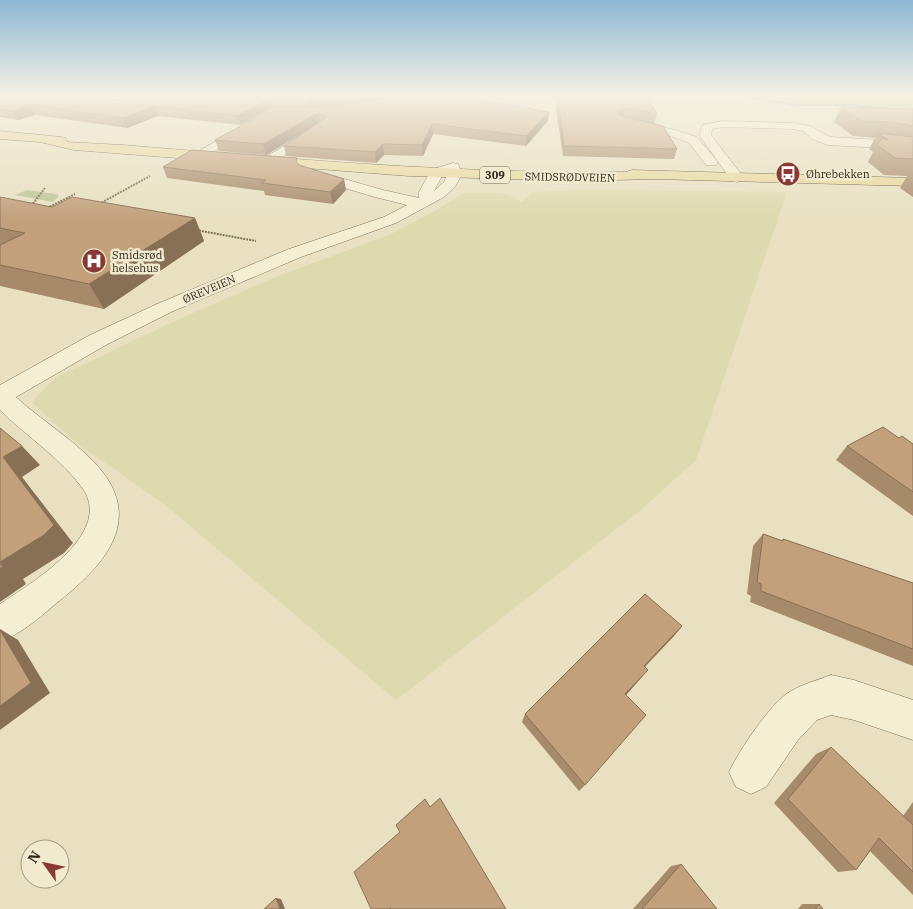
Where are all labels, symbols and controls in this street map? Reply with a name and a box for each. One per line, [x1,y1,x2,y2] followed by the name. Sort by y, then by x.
[775,161,801,187] bus stop icon: Øhrebekken
[480,166,510,184] road number: 309
[806,167,870,181] place label: Øhrebekken
[525,169,616,185] street label: SMIDSRØDVEIEN
[81,248,107,274] hospital icon: Smidsrød helsehus
[112,248,163,275] place label: Smidsrød helsehus
[180,271,238,306] street label: ØREVEIEN
[20,839,70,889] north arrow
[24,847,45,866] text: N

